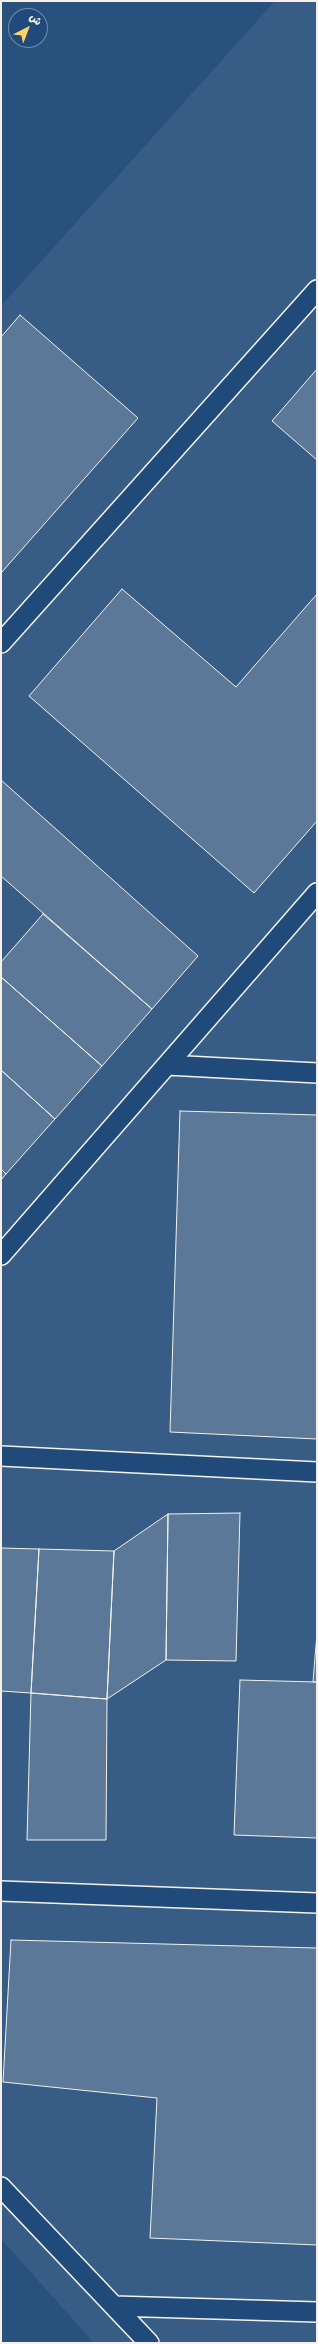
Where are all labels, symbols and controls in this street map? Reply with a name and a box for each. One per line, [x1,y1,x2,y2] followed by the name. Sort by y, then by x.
[8,8,48,48] north arrow
[26,11,45,29] text: ش

